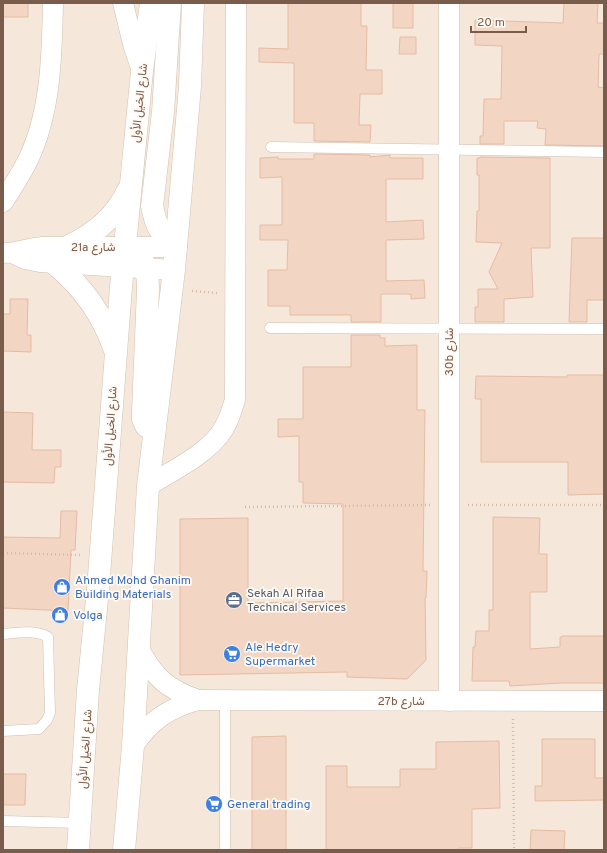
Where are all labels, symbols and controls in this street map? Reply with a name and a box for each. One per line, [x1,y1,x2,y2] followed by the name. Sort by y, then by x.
[471,8,526,34] scale bar
[477,15,505,31] text: 20 m
[128,63,152,144] street label: شارع الخيل الأول
[71,240,115,256] street label: 21a شارع
[442,328,458,376] street label: 30b شارع
[100,386,122,466] street label: شارع الخيل الأول
[75,573,191,603] place label: Ahmed Mohd Ghanim Building Materials
[52,577,72,597] shop icon: Ahmed Mohd Ghanim Building Materials
[247,586,346,616] place label: Sekah Al Rifaa Technical Services
[224,590,244,610] office icon: Sekah Al Rifaa Technical Services
[50,605,70,625] shop icon: Volga
[73,608,103,624] place label: Volga
[245,640,315,670] place label: Ale Hedry Supermarket
[222,644,242,664] supermarket icon: Ale Hedry Supermarket
[377,694,425,710] street label: 27b شارع
[75,709,97,789] street label: شارع الخيل الأول
[204,794,224,814] supermarket icon: General trading
[227,797,311,813] place label: General trading

